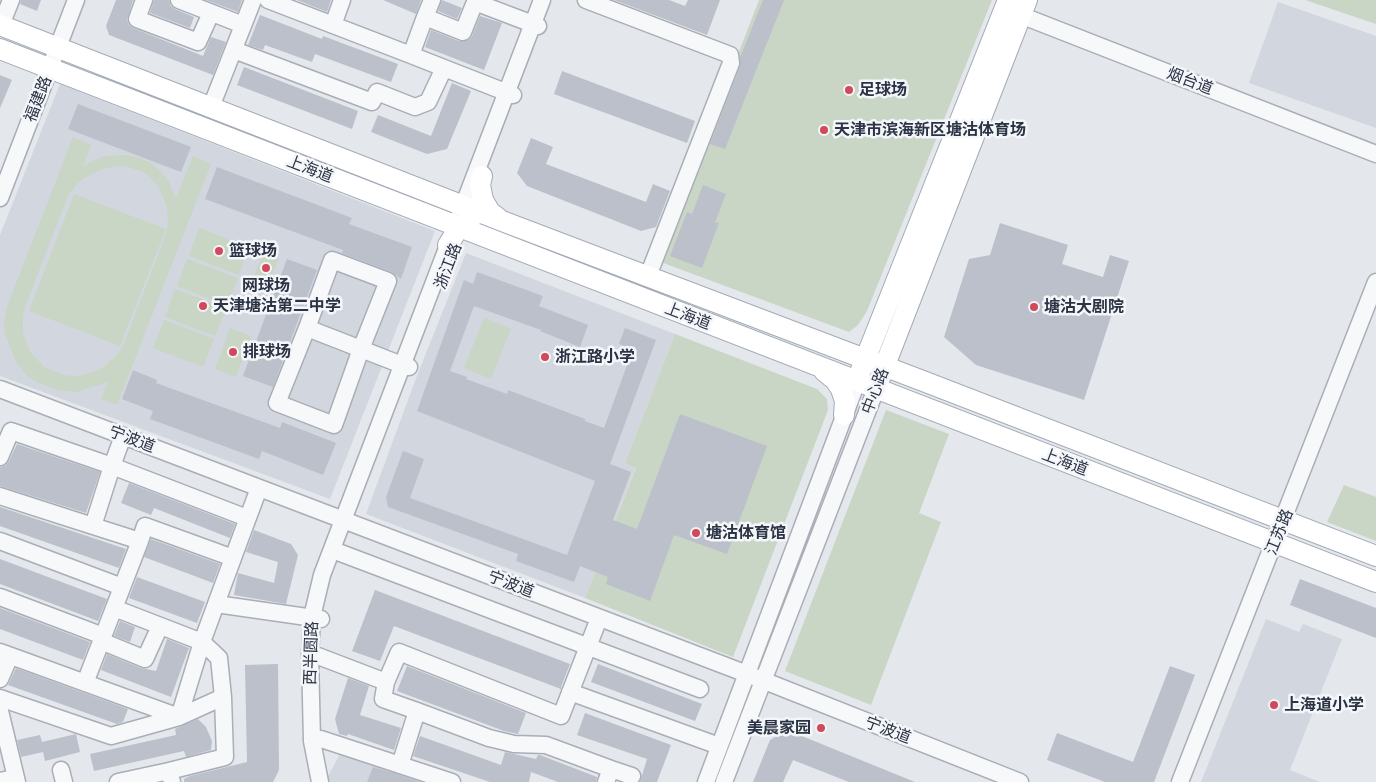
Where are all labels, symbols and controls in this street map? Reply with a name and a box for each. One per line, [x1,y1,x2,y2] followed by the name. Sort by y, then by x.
[1164,63,1216,99] street label: 烟台道
[20,73,56,125] street label: 福建路
[859,80,907,100] place label: 足球场
[843,84,855,96] marker: 足球场
[834,120,1026,140] place label: 天津市滨海新区塘沽体育场
[818,124,830,136] marker: 天津市滨海新区塘沽体育场
[284,151,336,187] street label: 上海道
[430,240,466,292] street label: 浙江路
[229,241,277,261] place label: 篮球场
[213,245,225,257] marker: 篮球场
[260,262,272,274] marker: 网球场
[242,276,290,296] place label: 网球场
[213,296,341,316] place label: 天津塘沽第二中学
[1044,297,1124,317] place label: 塘沽大剧院
[662,298,714,334] street label: 上海道
[197,300,209,312] marker: 天津塘沽第二中学
[1028,301,1040,313] marker: 塘沽大剧院
[243,342,291,362] place label: 排球场
[227,346,239,358] marker: 排球场
[555,347,635,367] place label: 浙江路小学
[539,351,551,363] marker: 浙江路小学
[857,365,893,417] street label: 中心路
[106,421,158,457] street label: 宁波道
[1039,444,1091,480] street label: 上海道
[1261,506,1297,558] street label: 江苏路
[706,523,786,543] place label: 塘沽体育馆
[690,527,702,539] marker: 塘沽体育馆
[485,566,537,602] street label: 宁波道
[300,621,322,685] street label: 西半圆路
[1284,695,1364,715] place label: 上海道小学
[1268,699,1280,711] marker: 上海道小学
[862,712,914,748] street label: 宁波道
[747,718,811,738] place label: 美晨家园
[815,722,827,734] marker: 美晨家园

